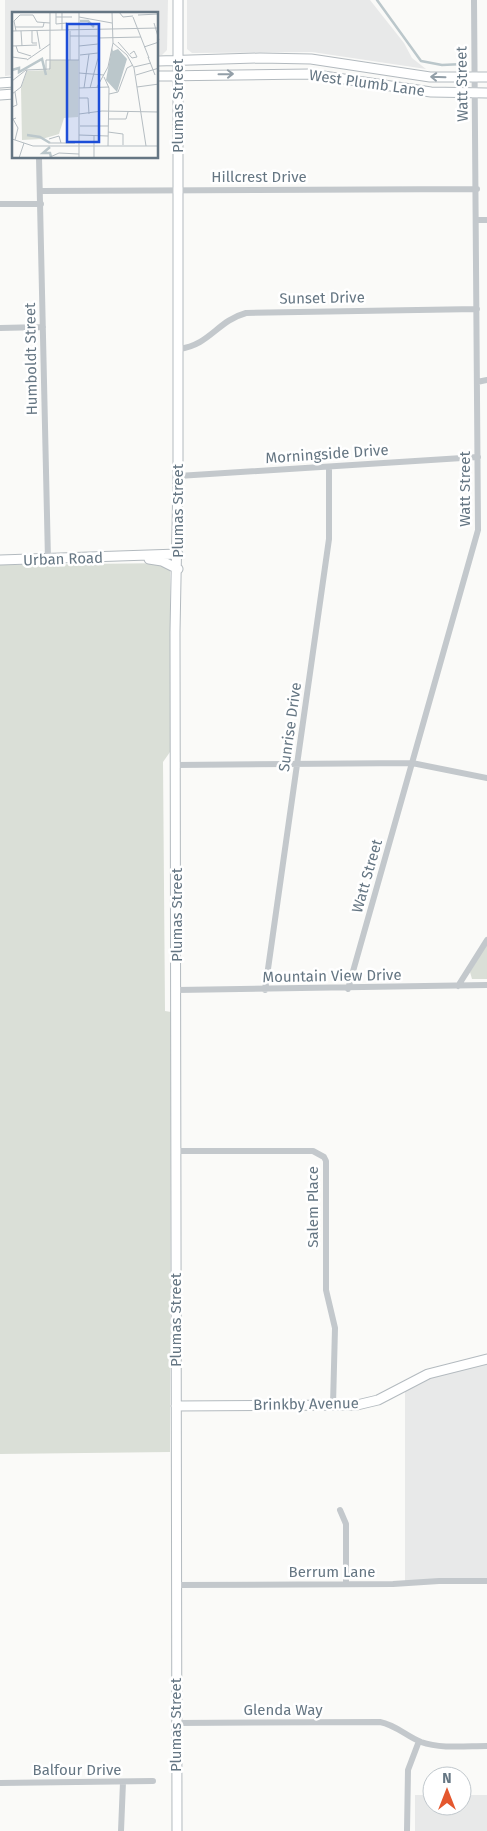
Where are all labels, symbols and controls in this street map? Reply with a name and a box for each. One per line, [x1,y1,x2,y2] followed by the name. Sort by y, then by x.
[12,12,159,159] inset map
[452,45,472,122] street label: Watt Street
[169,58,187,153] street label: Plumas Street
[308,66,426,100] street label: West Plumb Lane
[217,70,233,79] one-way arrow
[431,72,447,82] one-way arrow
[211,168,307,186] street label: Hillcrest Drive
[279,288,365,308] street label: Sunset Drive
[21,302,41,416] street label: Humboldt Street
[265,441,389,467] street label: Morningside Drive
[456,451,474,527] street label: Watt Street
[169,463,187,558] street label: Plumas Street
[23,549,103,569] street label: Urban Road
[275,681,305,773] street label: Sunrise Drive
[348,837,386,915] street label: Watt Street
[168,867,186,962] street label: Plumas Street
[262,966,402,986] street label: Mountain View Drive
[304,1166,322,1248] street label: Salem Place
[167,1272,185,1367] street label: Plumas Street
[253,1394,359,1414] street label: Brinkby Avenue
[289,1563,375,1581] street label: Berrum Lane
[167,1677,185,1772] street label: Plumas Street
[243,1701,323,1719] street label: Glenda Way
[33,1761,121,1779] street label: Balfour Drive
[422,1766,472,1816] north arrow
[442,1770,452,1787] text: N

